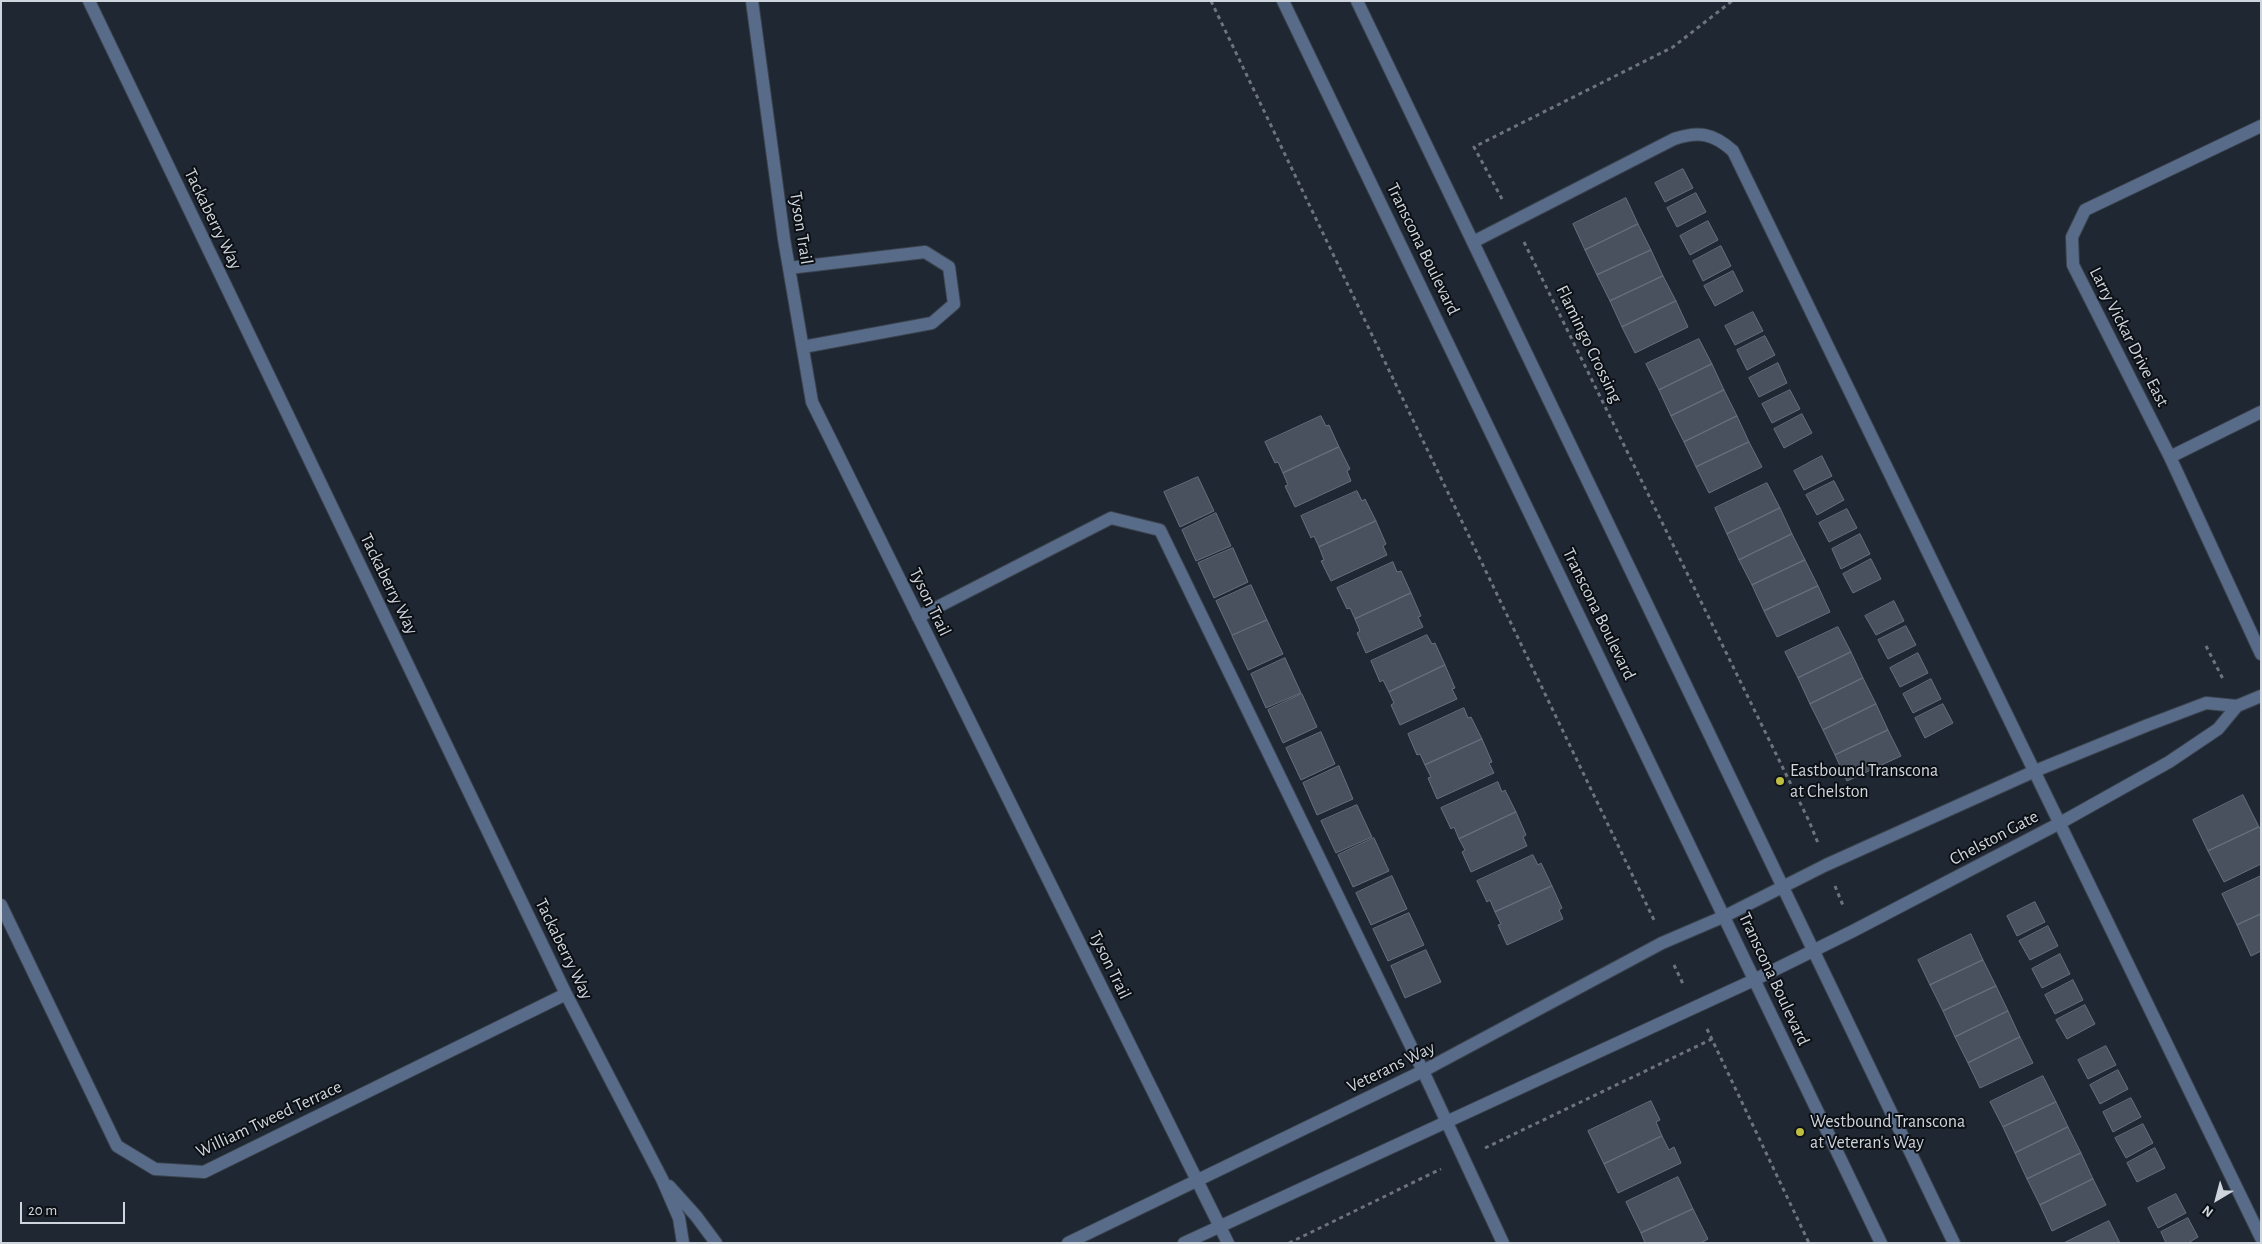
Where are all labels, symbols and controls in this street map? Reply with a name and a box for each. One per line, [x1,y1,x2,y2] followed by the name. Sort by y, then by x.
[179,165,247,273] street label: Tackaberry Way
[1382,179,1464,319] street label: Transcona Boulevard
[785,190,817,266] street label: Tyson Trail
[2084,264,2174,410] street label: Larry Vickar Drive East
[1551,282,1627,406] street label: Flamingo Crossing
[355,530,423,638] street label: Tackaberry Way
[1558,544,1640,684] street label: Transcona Boulevard
[904,564,956,640] street label: Tyson Trail
[1790,760,1938,802] place label: Eastbound Transcona at Chelston
[1774,775,1786,787] marker: Eastbound Transcona at Chelston
[1946,806,2042,870] street label: Chelston Gate
[530,895,598,1003] street label: Tackaberry Way
[1734,909,1814,1049] street label: Transcona Boulevard
[1084,927,1136,1003] street label: Tyson Trail
[1344,1036,1438,1098] street label: Veterans Way
[193,1076,345,1162] street label: William Tweed Terrace
[1810,1111,1965,1154] place label: Westbound Transcona at Veteran's Way
[1794,1126,1806,1138] marker: Westbound Transcona at Veteran's Way
[2192,1174,2242,1224] north arrow
[22,1192,128,1224] scale bar
[2200,1202,2216,1220] text: N
[28,1203,57,1218] text: 20 m

